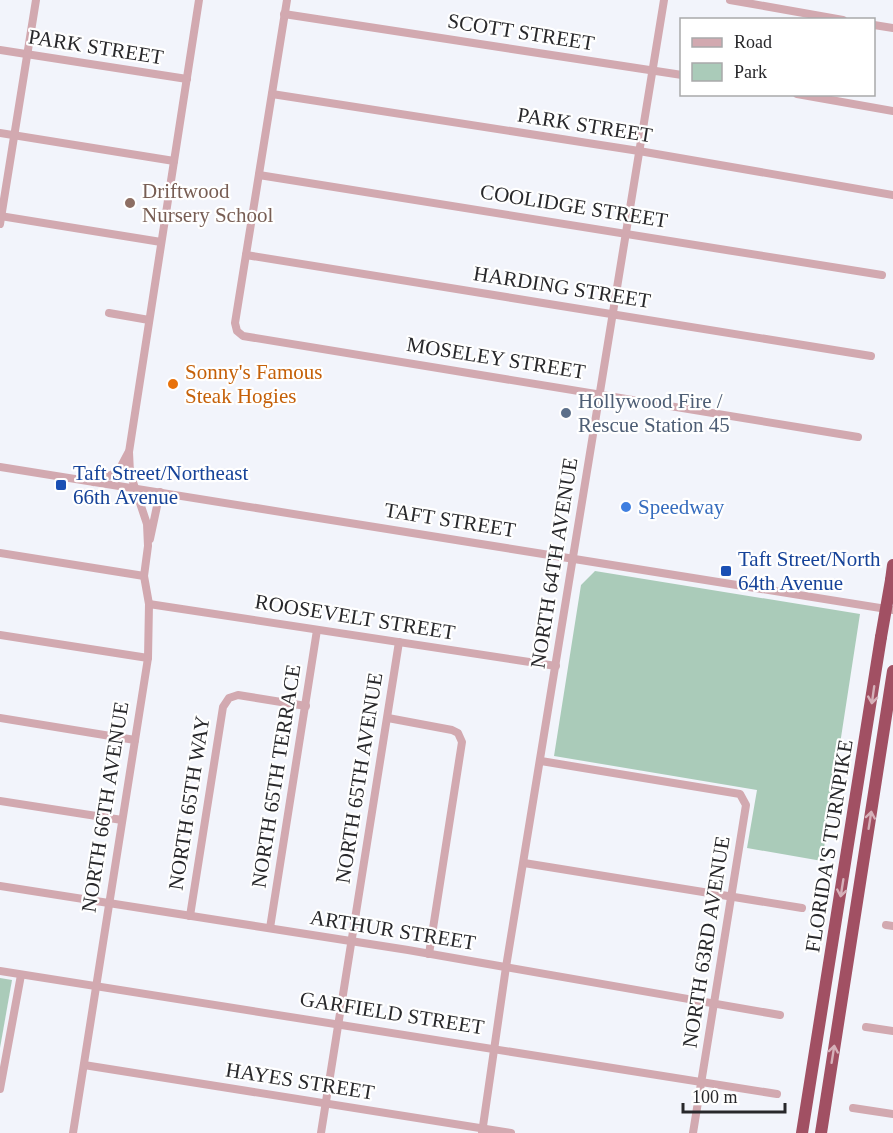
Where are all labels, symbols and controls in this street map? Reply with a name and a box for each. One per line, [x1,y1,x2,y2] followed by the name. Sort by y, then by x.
[446,9,596,55] street label: SCOTT STREET
[680,18,875,96] legend
[27,24,165,70] street label: PARK STREET
[734,32,772,52] text: Road
[734,62,767,82] text: Park
[516,102,654,148] street label: PARK STREET
[142,179,273,227] place label: Driftwood Nursery School
[479,179,670,233] street label: COOLIDGE STREET
[123,196,137,210] marker: Driftwood Nursery School
[472,261,652,313] street label: HARDING STREET
[405,332,587,384] street label: MOSELEY STREET
[185,360,322,408] place label: Sonny's Famous Steak Hogies
[166,377,180,391] marker: Sonny's Famous Steak Hogies
[578,389,730,437] place label: Hollywood Fire / Rescue Station 45
[559,406,573,420] marker: Hollywood Fire / Rescue Station 45
[525,456,583,670] street label: NORTH 64TH AVENUE
[73,461,248,509] place label: Taft Street/Northeast 66th Avenue
[54,478,68,492] marker: Taft Street/Northeast 66th Avenue
[638,495,725,519] place label: Speedway
[383,498,518,542] street label: TAFT STREET
[619,500,633,514] marker: Speedway
[738,547,881,595] place label: Taft Street/North 64th Avenue
[719,564,733,578] marker: Taft Street/North 64th Avenue
[253,589,457,645] street label: ROOSEVELT STREET
[246,663,306,889] street label: NORTH 65TH TERRACE
[330,671,388,885] street label: NORTH 65TH AVENUE
[867,685,878,705] one-way arrow
[76,700,134,914] street label: NORTH 66TH AVENUE
[163,714,215,892] street label: NORTH 65TH WAY
[800,738,858,954] street label: FLORIDA'S TURNPIKE
[865,811,876,831] one-way arrow
[677,834,735,1050] street label: NORTH 63RD AVENUE
[837,878,848,897] one-way arrow
[308,905,478,955] street label: ARTHUR STREET
[298,987,486,1039] street label: GARFIELD STREET
[828,1045,839,1065] one-way arrow
[224,1057,376,1105] street label: HAYES STREET
[683,1076,785,1114] scale bar
[692,1087,738,1107] text: 100 m

